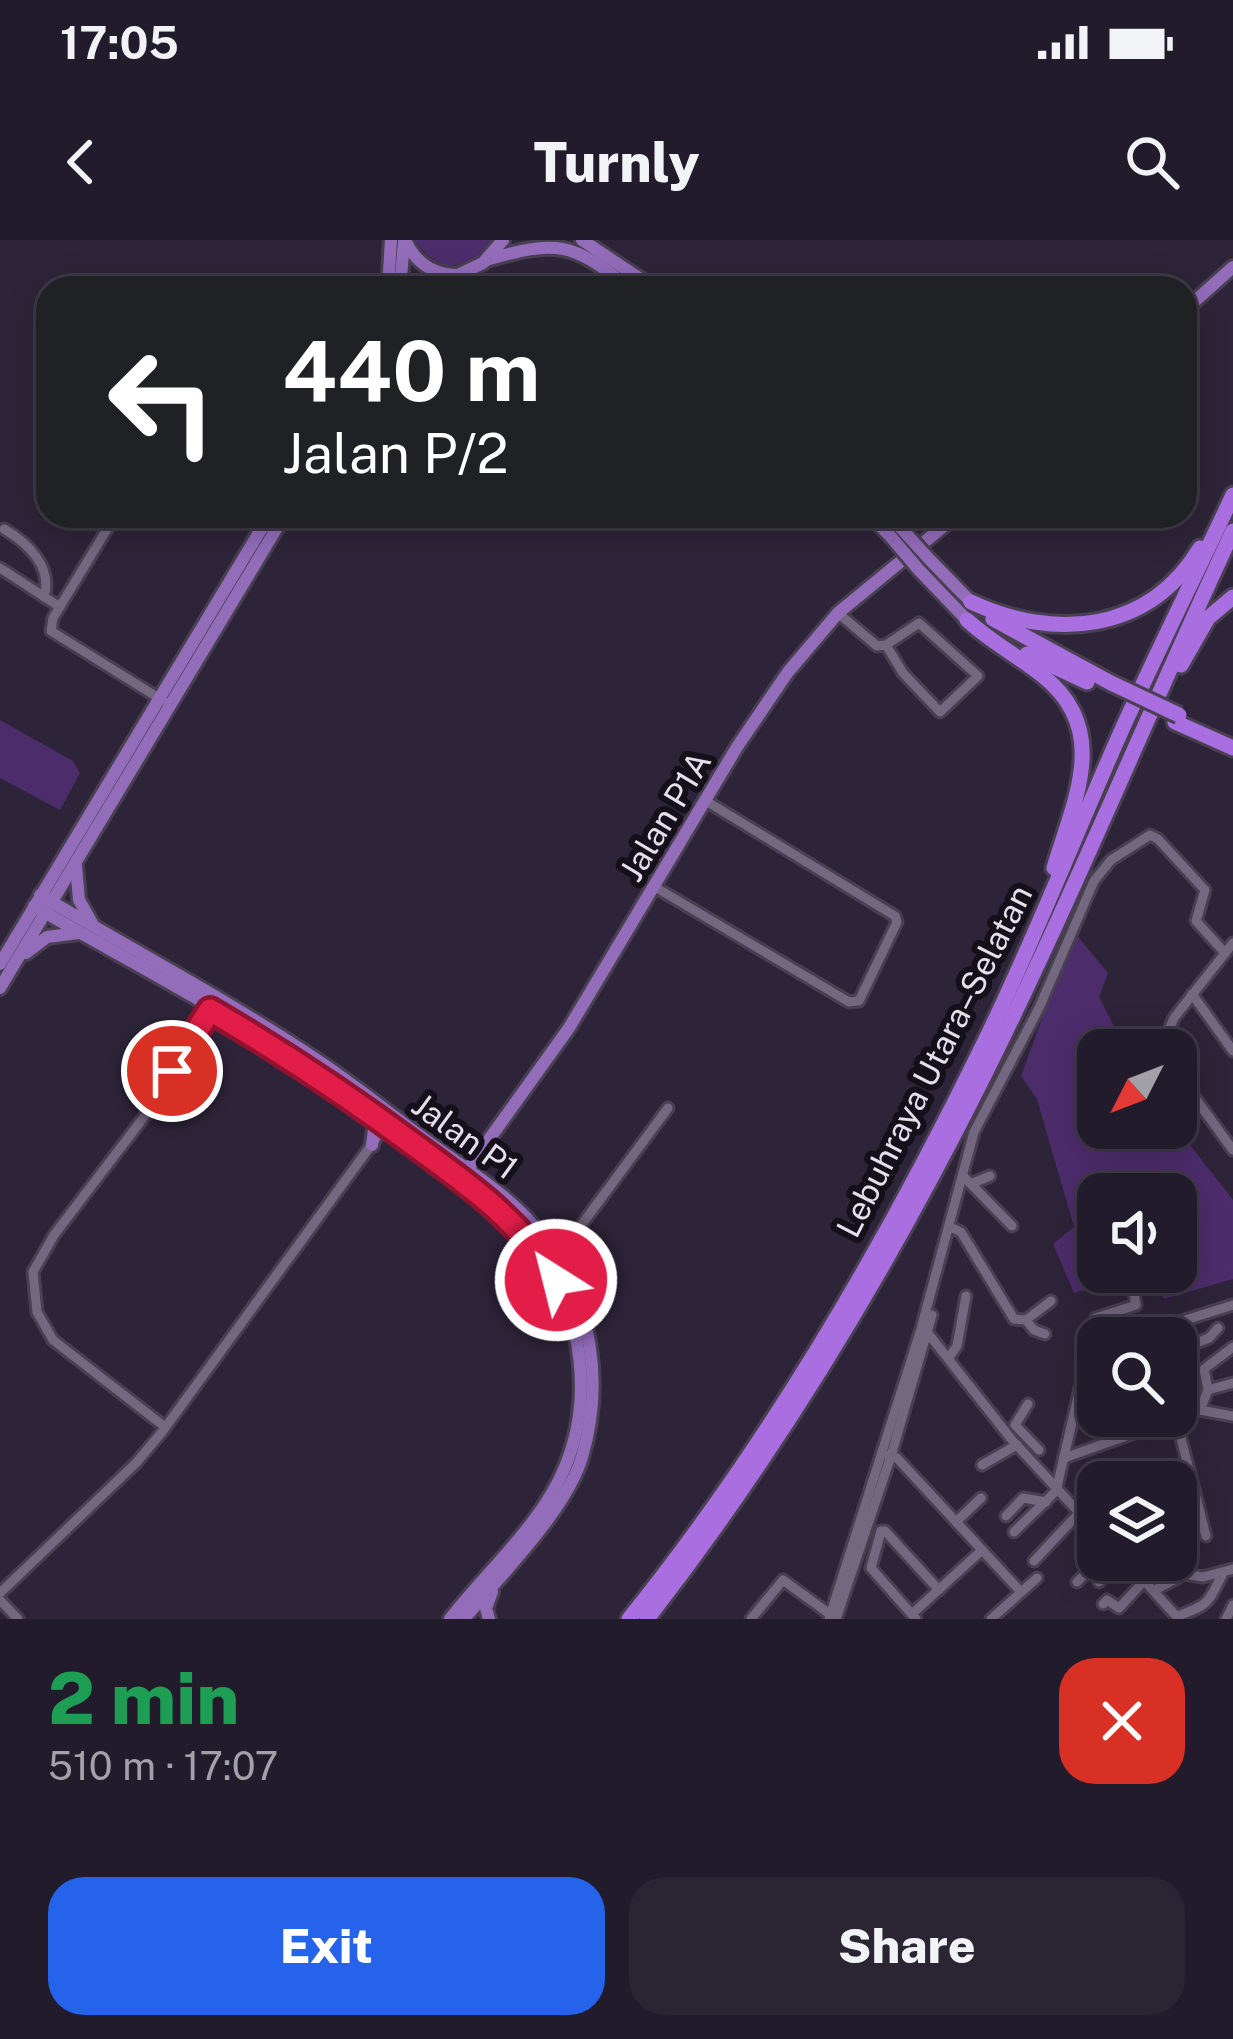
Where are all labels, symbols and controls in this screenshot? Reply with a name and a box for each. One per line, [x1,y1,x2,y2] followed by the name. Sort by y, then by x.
[60,16,179,69] text: 17:05
[48,129,114,195] icon: back
[1119,129,1185,195] icon: search
[533,131,700,194] text: Turnly
[282,321,541,420] text: 440 m
[84,324,240,480] icon: left
[282,422,509,485] text: Jalan P/2
[612,744,718,888] street label: Jalan P1A
[829,879,1039,1243] street label: Lebuhraya Utara–Selatan
[121,1020,223,1122] pin
[1077,1029,1197,1149] north arrow
[1077,1029,1197,1581] map controls
[139,1038,205,1104] icon: arrive
[405,1085,525,1187] street label: Jalan P1
[1077,1173,1197,1293] button: sound
[493,1217,619,1343] position arrow
[1077,1317,1197,1437] button: search
[1077,1461,1197,1581] button: layers
[48,1656,239,1740] text: 2 min
[1059,1658,1185,1784] button: close
[48,1743,278,1789] text: 510 m · 17:07
[48,1877,605,2015] button: Exit
[629,1877,1185,2015] button: Share

